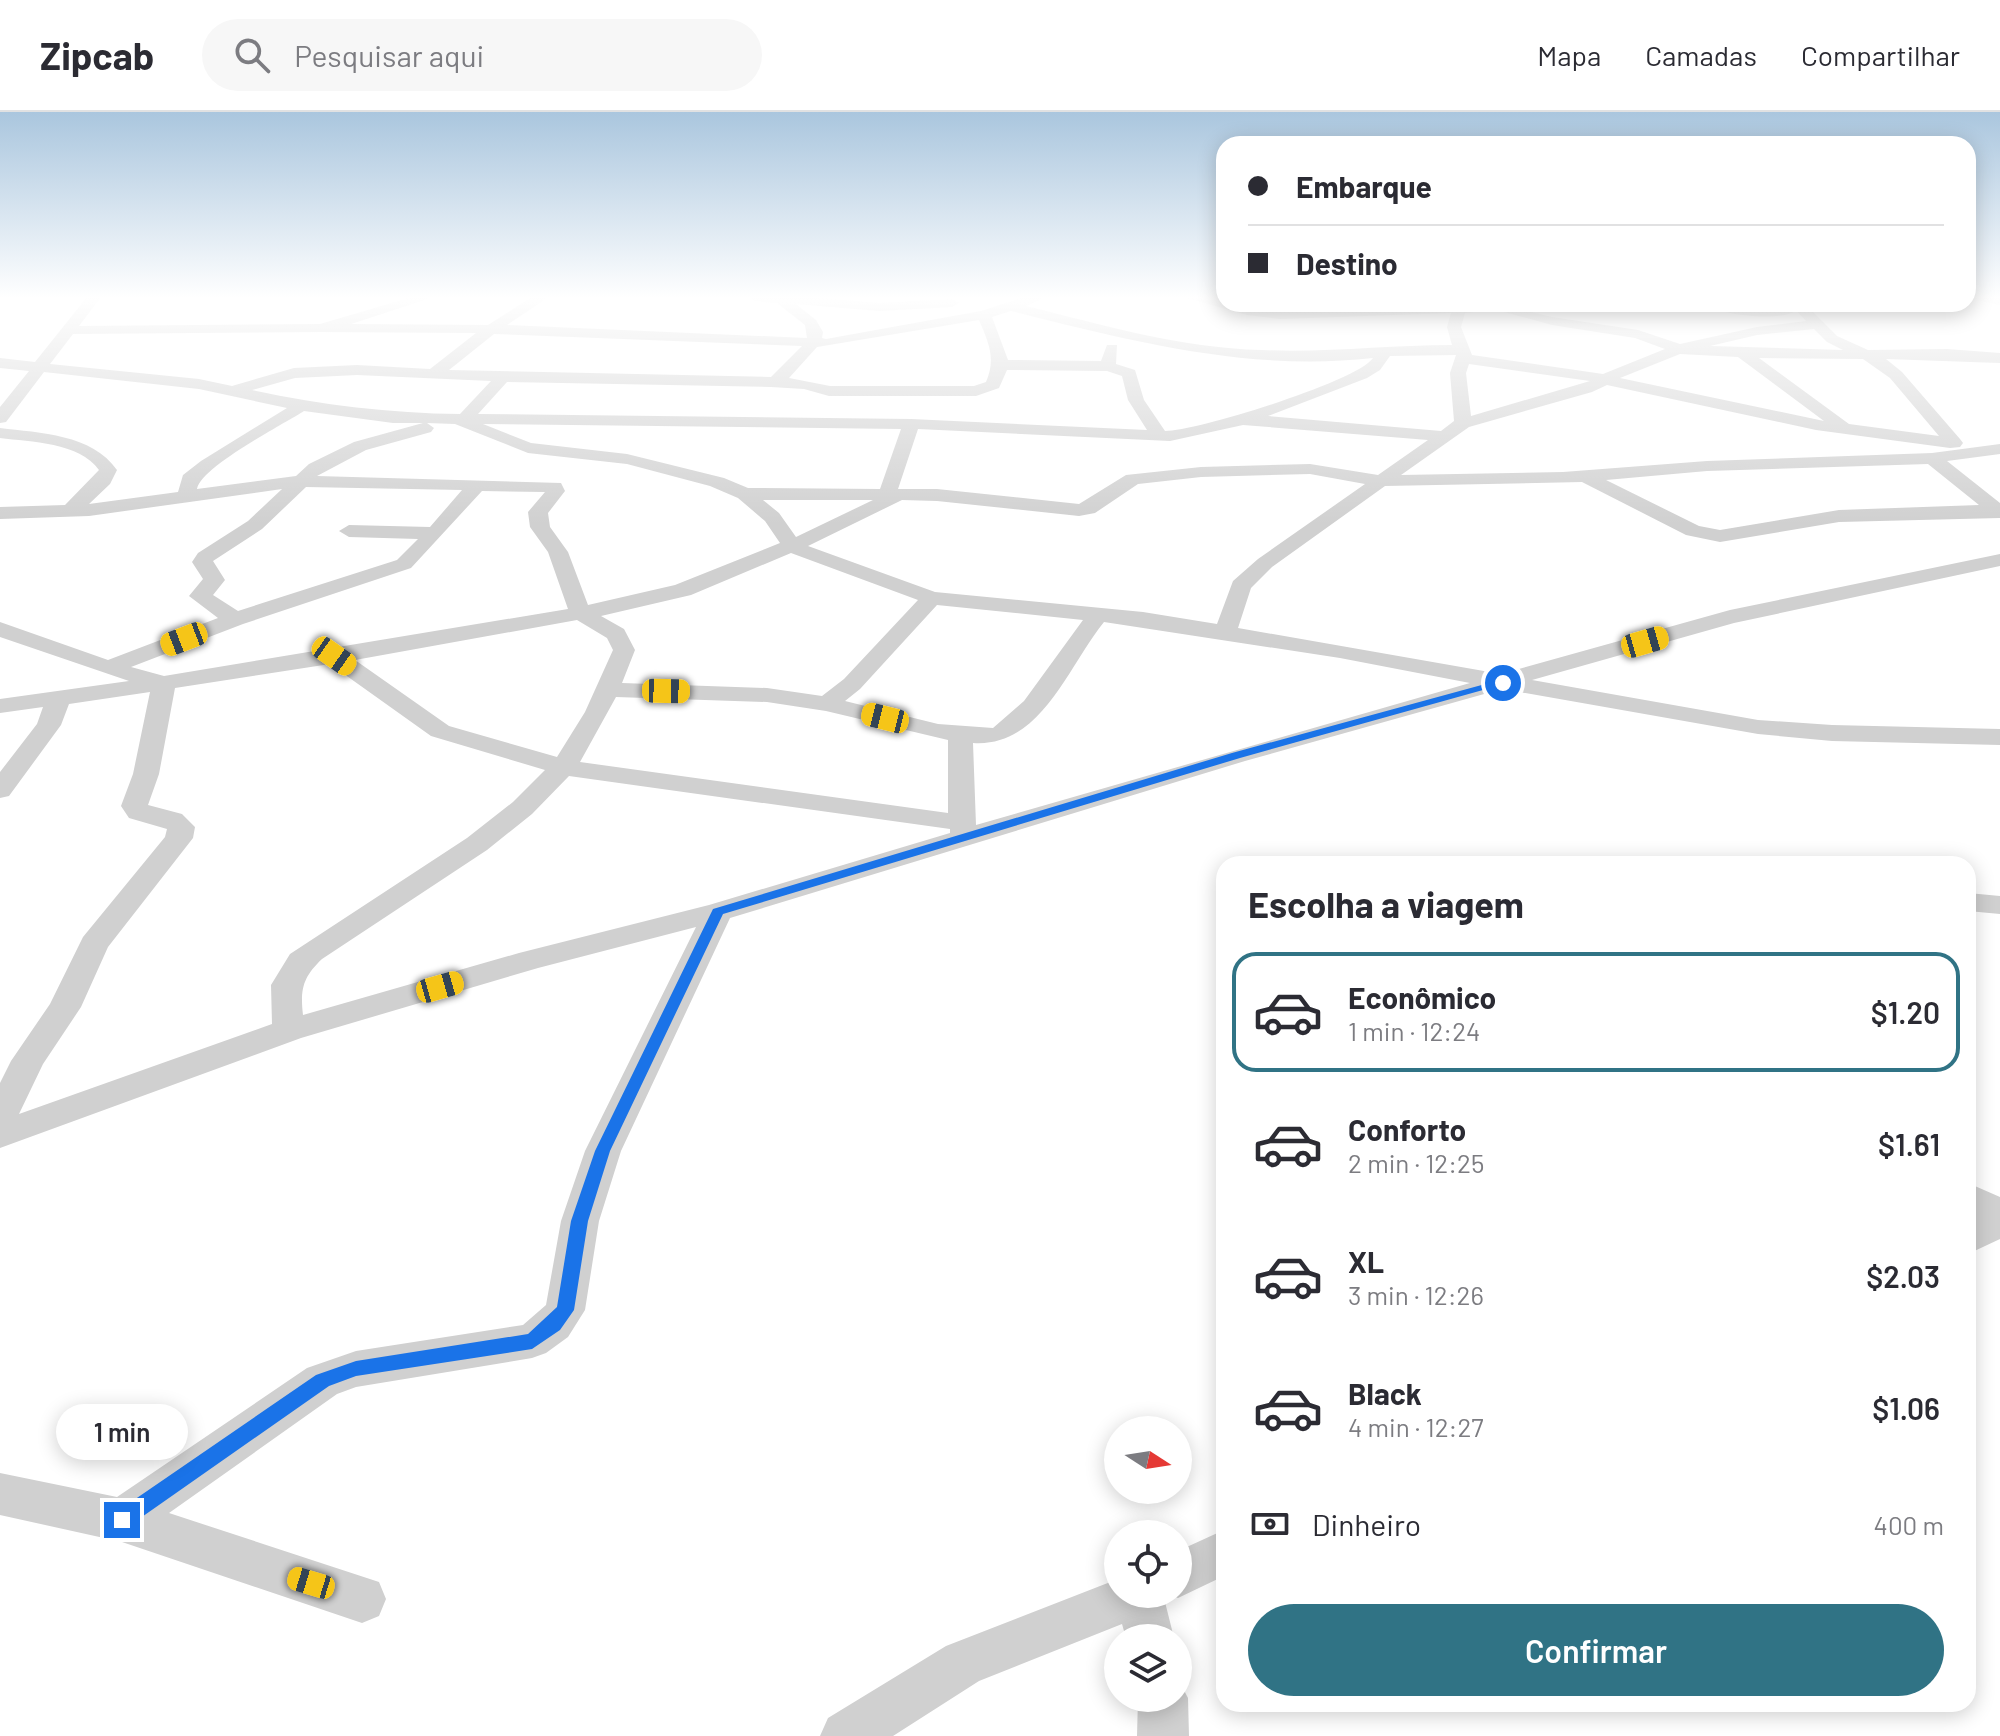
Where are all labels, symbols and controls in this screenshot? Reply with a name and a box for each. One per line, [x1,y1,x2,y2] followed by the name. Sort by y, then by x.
[202,19,762,91] search box
[40,32,154,78] text: Zipcab
[230,33,274,77] icon: search
[294,37,484,73] text: Pesquisar aqui
[1537,38,1601,72] text: Mapa
[1645,38,1757,72] text: Camadas
[1801,38,1960,72] text: Compartilhar
[1296,168,1432,204] text: Embarque
[1296,245,1398,281] text: Destino
[157,619,211,659] car
[1619,624,1671,660] car
[307,632,361,680] car
[1485,665,1521,701] route start
[642,679,690,703] car
[859,701,911,735] car
[1248,882,1524,925] text: Escolha a viagem
[414,969,466,1005] car
[1252,976,1324,1048] icon: car
[1348,979,1496,1015] text: Econômico
[1871,994,1940,1030] text: $1.20
[1348,1015,1480,1046] text: 1 min · 12:24
[1252,1108,1324,1180] icon: car
[1348,1111,1466,1147] text: Conforto
[1878,1126,1940,1162] text: $1.61
[1348,1147,1484,1178] text: 2 min · 12:25
[1252,1240,1324,1312] icon: car
[1348,1243,1384,1279] text: XL
[1866,1258,1940,1294] text: $2.03
[1348,1279,1484,1310] text: 3 min · 12:26
[1252,1372,1324,1444] icon: car
[1348,1375,1422,1411] text: Black
[1872,1390,1940,1426] text: $1.06
[56,1404,188,1460] callout: 1 min
[1348,1411,1484,1442] text: 4 min · 12:27
[94,1416,150,1447] text: 1 min
[1104,1416,1192,1504] north arrow
[1104,1416,1192,1712] map controls
[104,1502,140,1538] route end
[1248,1502,1292,1546] icon: cash
[1312,1506,1421,1542] text: Dinheiro
[1874,1509,1944,1540] text: 400 m
[1104,1520,1192,1608] button: locate
[285,1565,337,1601] car
[1248,1604,1944,1696] button: Confirmar
[1104,1624,1192,1712] button: layers

